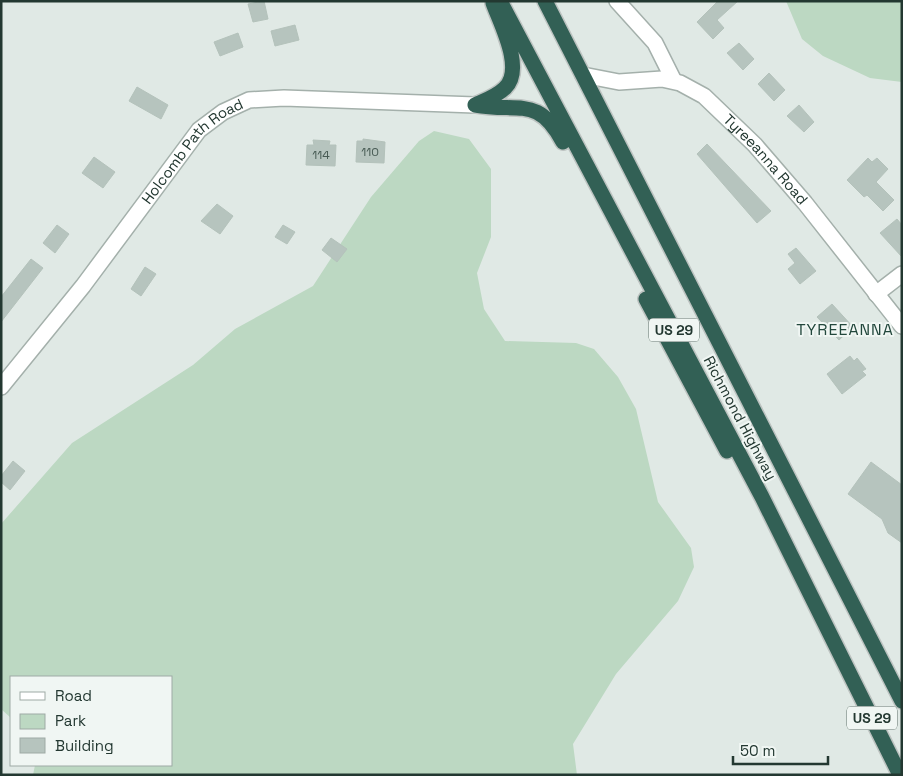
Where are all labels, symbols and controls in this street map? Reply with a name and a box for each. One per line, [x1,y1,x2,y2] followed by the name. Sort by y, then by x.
[137,94,246,208] street label: Holcomb Path Road
[720,110,812,208] street label: Tyreeanna Road
[361,144,379,160] house number: 110
[312,147,330,163] house number: 114
[649,318,699,342] road number: US 29
[796,319,894,340] district label: TYREEANNA
[700,352,781,483] street label: Richmond Highway
[10,676,172,766] legend
[55,686,92,705] text: Road
[847,706,897,730] road number: US 29
[55,711,86,730] text: Park
[733,734,828,766] scale bar
[55,736,114,755] text: Building
[740,741,775,760] text: 50 m

